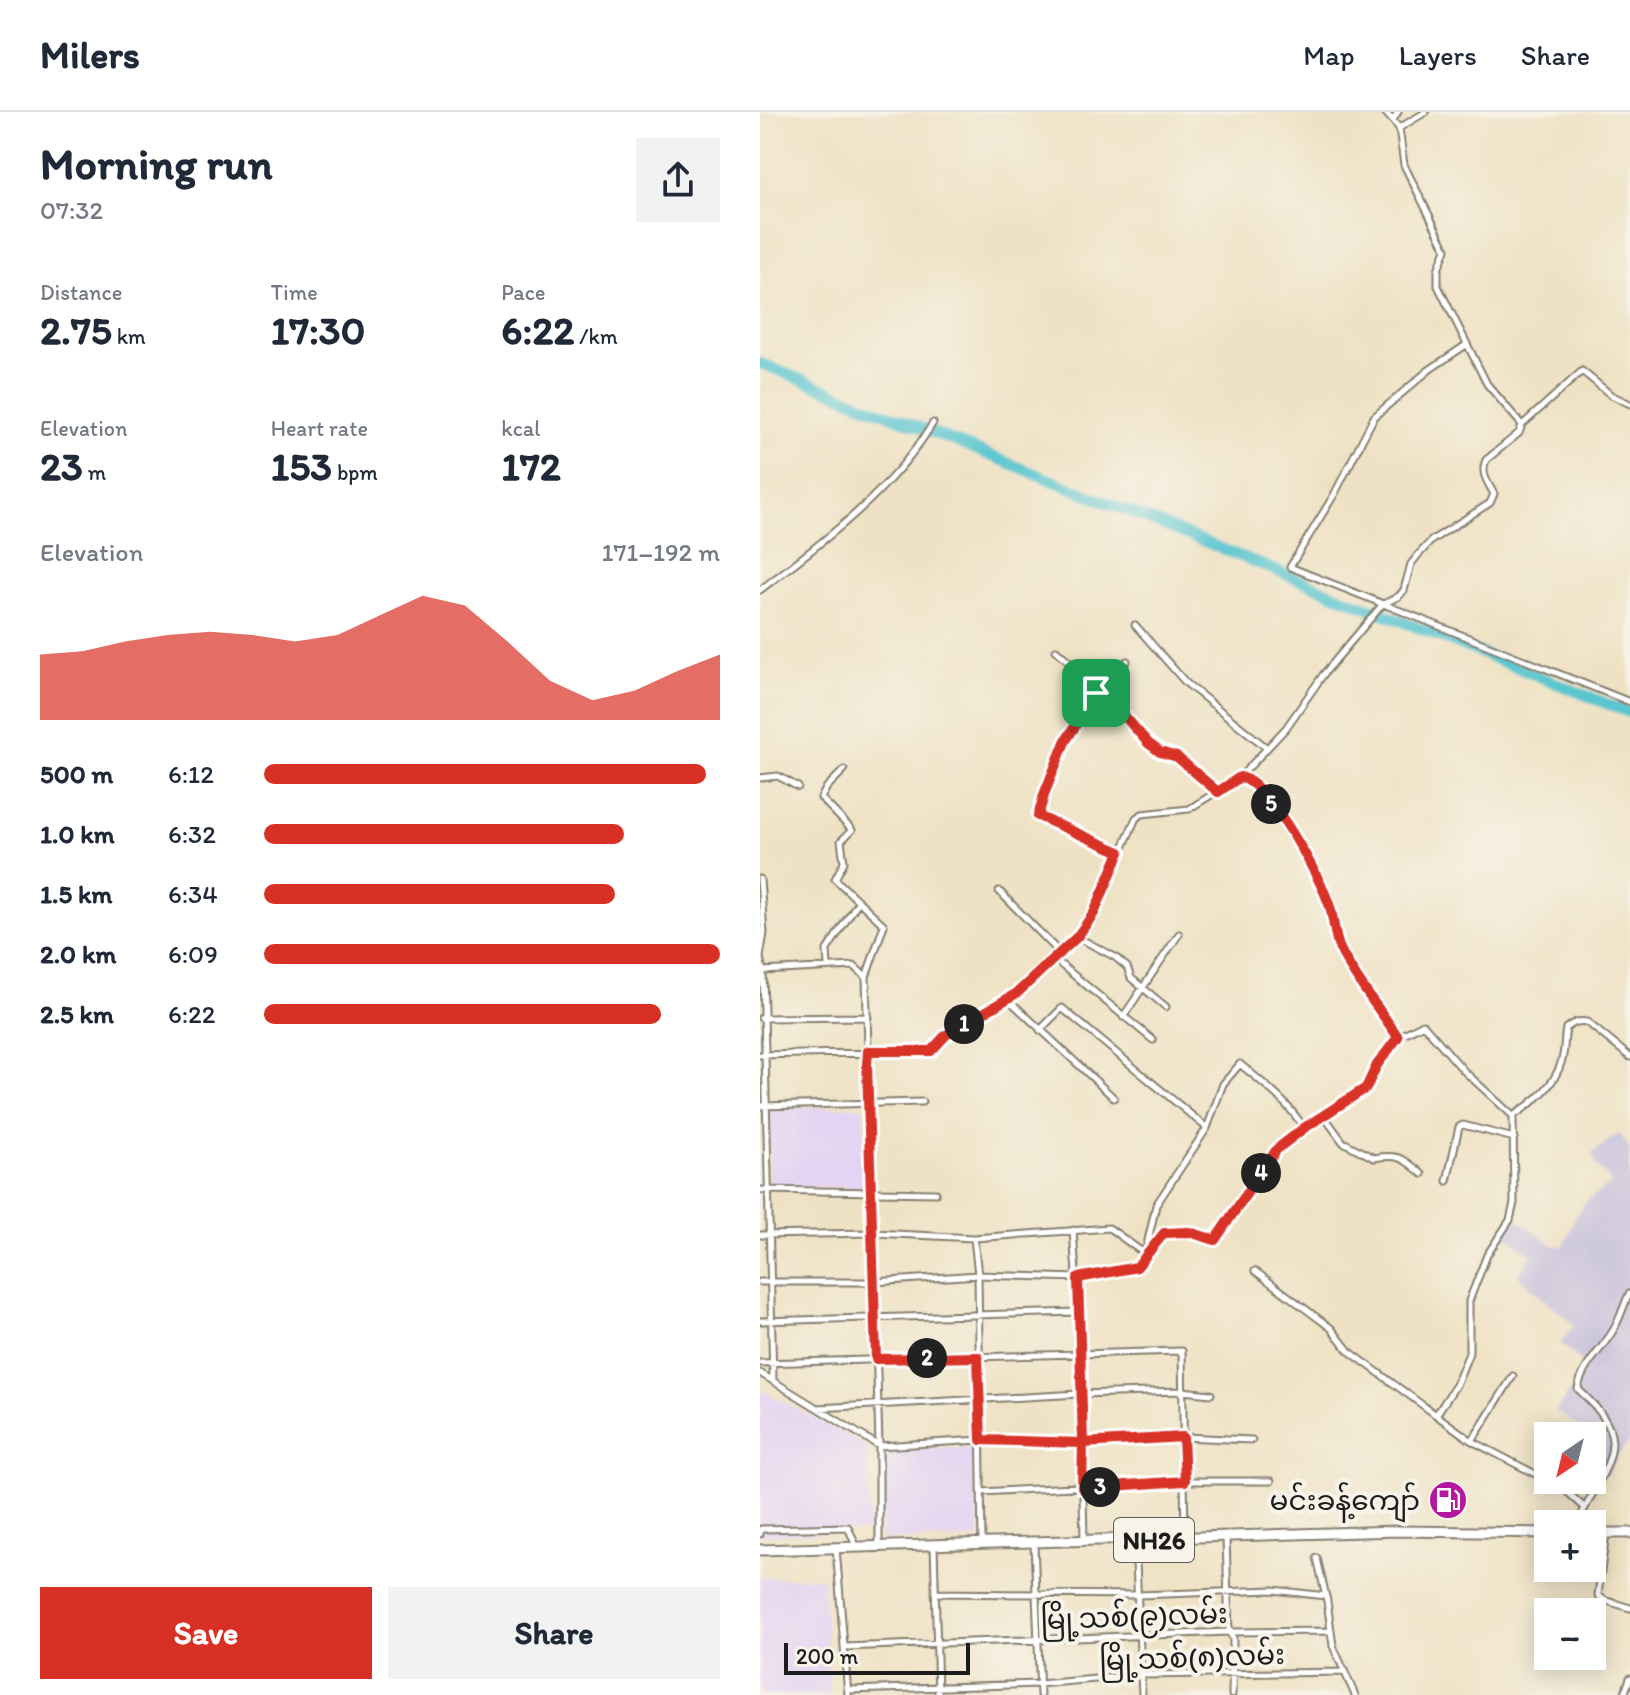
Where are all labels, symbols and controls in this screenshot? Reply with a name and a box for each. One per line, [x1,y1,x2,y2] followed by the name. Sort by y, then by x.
[40,32,140,78] text: Milers
[1303,38,1355,72] text: Map
[1399,38,1477,72] text: Layers
[1521,38,1590,72] text: Share
[40,137,273,190] text: Morning run
[636,138,720,222] button: share
[40,194,103,226] text: 07:32
[40,279,122,306] text: Distance
[271,279,318,306] text: Time
[501,279,545,306] text: Pace
[40,306,112,354] text: 2.75
[271,306,365,354] text: 17:30
[501,306,574,354] text: 6:22
[112,323,146,350] text: km
[574,323,618,350] text: /km
[40,415,127,442] text: Elevation
[271,415,368,442] text: Heart rate
[501,415,540,442] text: kcal
[40,442,83,490] text: 23
[271,442,332,490] text: 153
[501,442,561,490] text: 172
[83,459,106,486] text: m
[332,459,378,486] text: bpm
[40,536,143,568] text: Elevation
[601,536,720,568] text: 171–192 m
[1062,659,1130,727] pin
[1074,671,1118,715] icon: arrive
[40,758,113,790] text: 500 m
[168,758,214,790] text: 6:12
[1251,784,1291,824] pin: 5
[1265,790,1277,817] text: 5
[40,818,115,850] text: 1.0 km
[168,818,216,850] text: 6:32
[40,878,112,910] text: 1.5 km
[168,878,218,910] text: 6:34
[40,938,116,970] text: 2.0 km
[168,938,218,970] text: 6:09
[40,998,114,1030] text: 2.5 km
[168,998,215,1030] text: 6:22
[944,1004,984,1044] pin: 1
[959,1010,969,1037] text: 1
[1241,1153,1281,1193] pin: 4
[1254,1159,1268,1186] text: 4
[907,1338,947,1378] pin: 2
[921,1344,933,1371] text: 2
[1534,1422,1606,1494] north arrow
[1534,1422,1606,1670] map controls
[1080,1467,1120,1507] pin: 3
[1094,1473,1106,1500] text: 3
[1427,1479,1469,1521] fuel station icon: မင်းခန့်ကျော်
[1270,1482,1420,1523] place label: မင်းခန့်ကျော်
[1534,1510,1606,1582] button: +
[1114,1518,1194,1562] road number: NH26
[40,1587,372,1679] button: Save
[388,1587,720,1679] button: Share
[1040,1595,1228,1642] street label: မြို့သစ်(၉)လမ်း
[1534,1598,1606,1670] button: −
[1099,1636,1286,1683] street label: မြို့သစ်(၈)လမ်း
[784,1639,970,1675] scale bar
[796,1643,858,1670] text: 200 m

